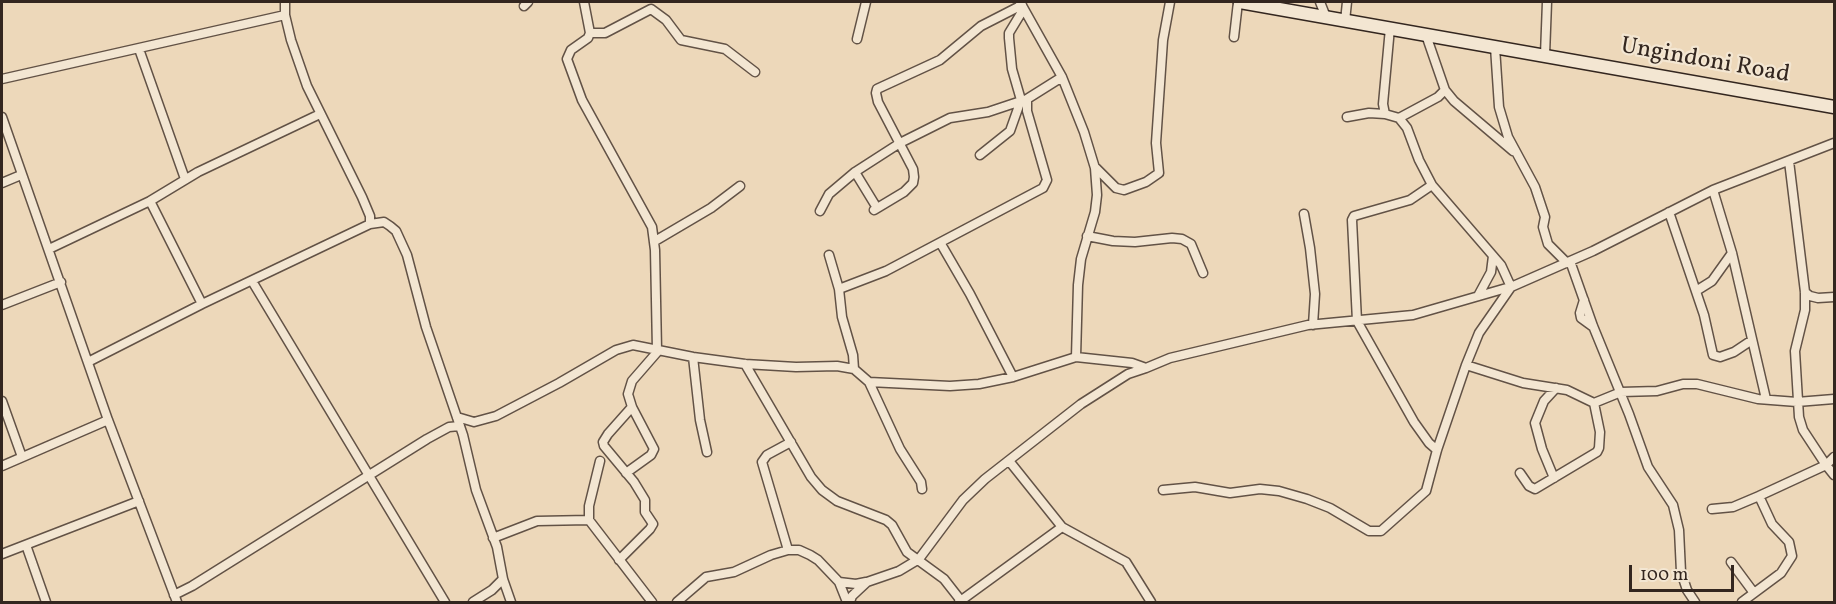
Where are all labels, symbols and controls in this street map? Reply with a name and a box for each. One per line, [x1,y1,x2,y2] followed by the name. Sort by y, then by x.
[1618,33,1792,91] street label: Ungindoni Road
[1632,553,1737,591] scale bar
[1640,563,1689,588] text: 100 m

